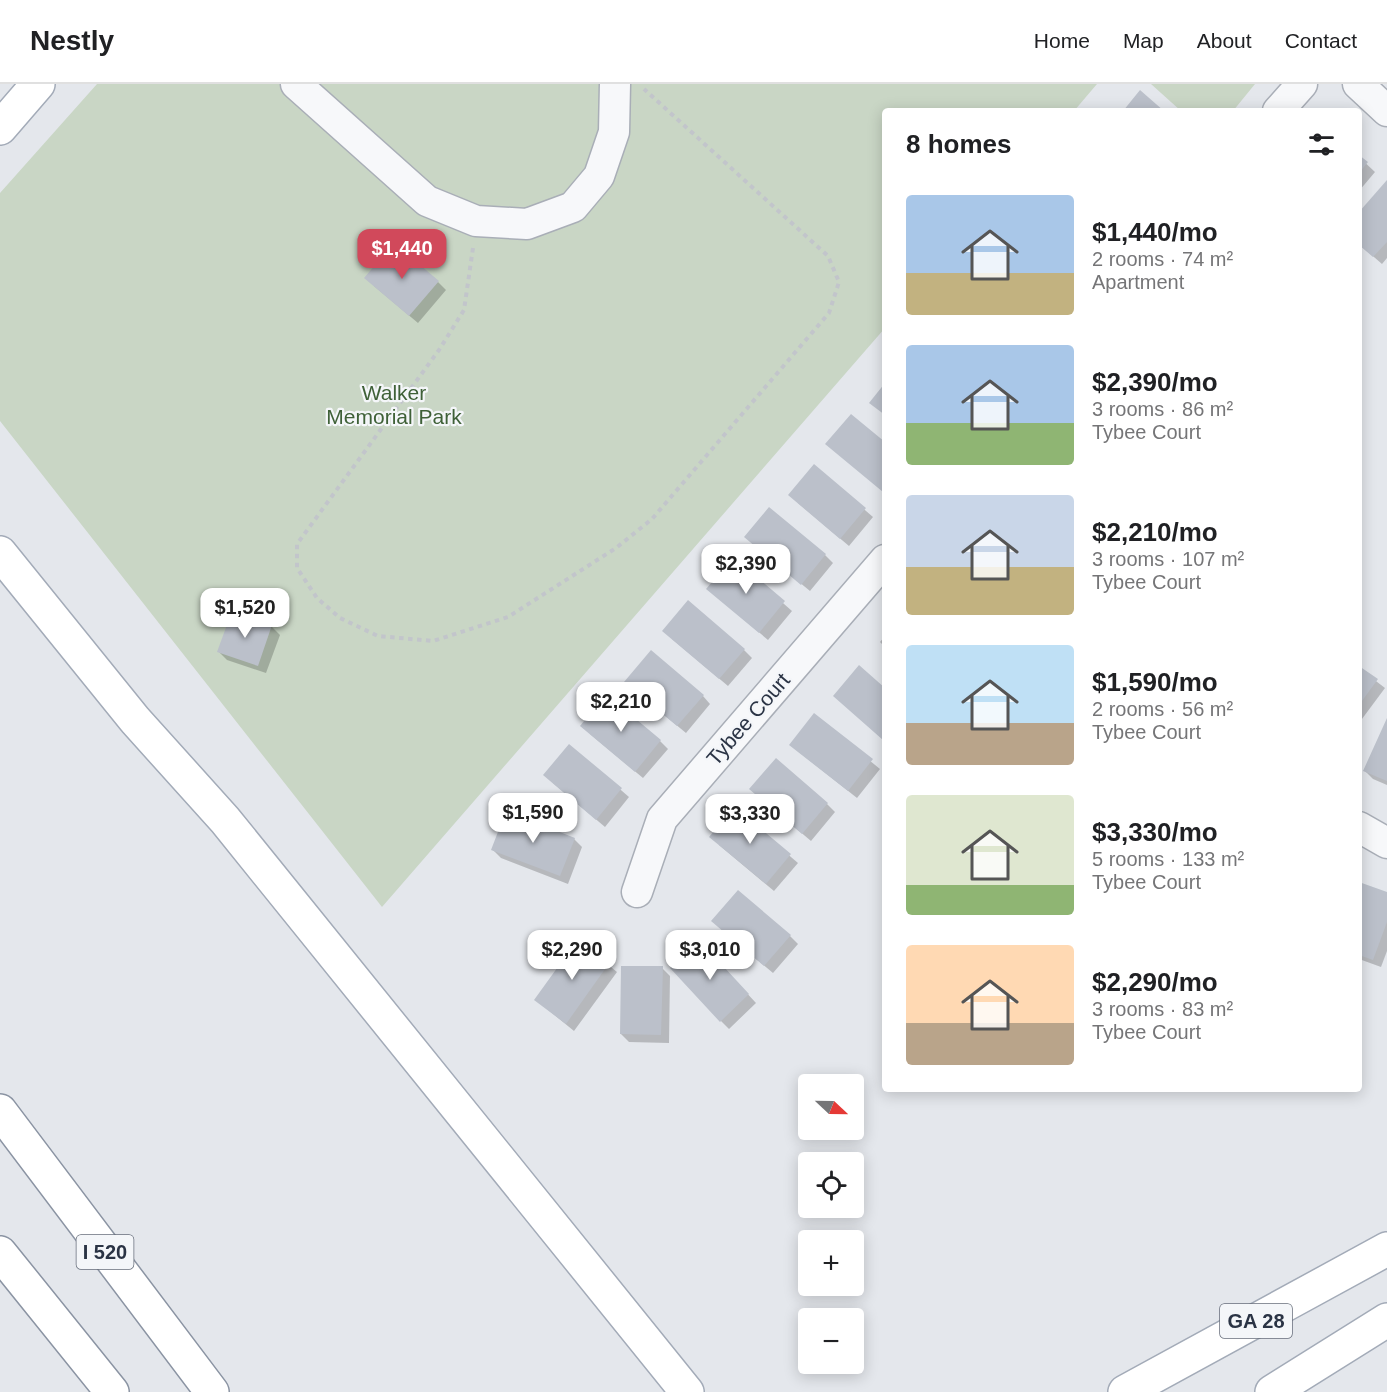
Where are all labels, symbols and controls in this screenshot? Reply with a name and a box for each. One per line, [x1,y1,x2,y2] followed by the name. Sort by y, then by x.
[30,25,114,56] text: Nestly
[1034,29,1090,52] text: Home
[1123,29,1164,52] text: Map
[1197,29,1252,52] text: About
[1285,29,1357,52] text: Contact
[1305,128,1338,161] icon: filters
[906,129,1012,159] text: 8 homes
[1092,217,1218,247] text: $1,440/mo
[954,219,1026,291] icon: home
[353,229,451,280] pin: $1,440
[371,237,433,259] text: $1,440
[1092,248,1233,270] text: 2 rooms · 74 m²
[1092,271,1184,293] text: Apartment
[1092,367,1218,397] text: $2,390/mo
[954,369,1026,441] icon: home
[326,381,462,428] park label: Walker Memorial Park
[1092,398,1233,420] text: 3 rooms · 86 m²
[1092,421,1201,443] text: Tybee Court
[1092,517,1218,547] text: $2,210/mo
[954,519,1026,591] icon: home
[697,544,795,595] pin: $2,390
[1092,548,1244,570] text: 3 rooms · 107 m²
[715,552,777,574] text: $2,390
[1092,571,1201,593] text: Tybee Court
[196,588,294,639] pin: $1,520
[214,596,276,618] text: $1,520
[1092,667,1218,697] text: $1,590/mo
[702,668,794,770] street label: Tybee Court
[954,669,1026,741] icon: home
[572,682,670,733] pin: $2,210
[590,690,652,712] text: $2,210
[1092,698,1233,720] text: 2 rooms · 56 m²
[1092,721,1201,743] text: Tybee Court
[484,793,582,844] pin: $1,590
[701,794,799,845] pin: $3,330
[502,801,564,823] text: $1,590
[719,802,781,824] text: $3,330
[1092,817,1218,847] text: $3,330/mo
[954,819,1026,891] icon: home
[1092,848,1244,870] text: 5 rooms · 133 m²
[1092,871,1201,893] text: Tybee Court
[523,930,621,981] pin: $2,290
[661,930,759,981] pin: $3,010
[541,938,603,960] text: $2,290
[679,938,741,960] text: $3,010
[1092,967,1218,997] text: $2,290/mo
[954,969,1026,1041] icon: home
[1092,998,1233,1020] text: 3 rooms · 83 m²
[1092,1021,1201,1043] text: Tybee Court
[798,1074,864,1140] north arrow
[798,1074,864,1374] map controls
[798,1152,864,1218] button: locate
[798,1230,864,1296] button: +
[76,1235,134,1269] road number: I 520
[1220,1304,1292,1338] road number: GA 28
[798,1308,864,1374] button: −

